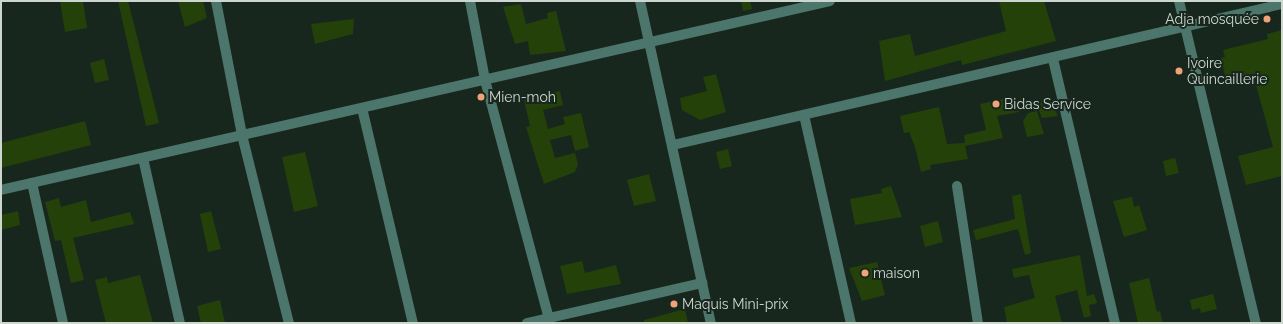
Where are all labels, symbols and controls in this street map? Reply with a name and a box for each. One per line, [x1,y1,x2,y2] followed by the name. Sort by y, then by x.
[1165,11,1259,27] place label: Adja mosquée
[1262,14,1272,24] marker: Adja mosquée
[1187,55,1267,88] place label: Ivoire Quincaillerie
[1174,66,1184,76] marker: Ivoire Quincaillerie
[489,89,556,105] place label: Mien-moh
[476,92,486,102] marker: Mien-moh
[1004,96,1091,112] place label: Bidas Service
[991,99,1001,109] marker: Bidas Service
[873,265,920,281] place label: maison
[860,268,870,278] marker: maison
[682,296,788,312] place label: Maquis Mini-prix
[669,299,679,309] marker: Maquis Mini-prix

